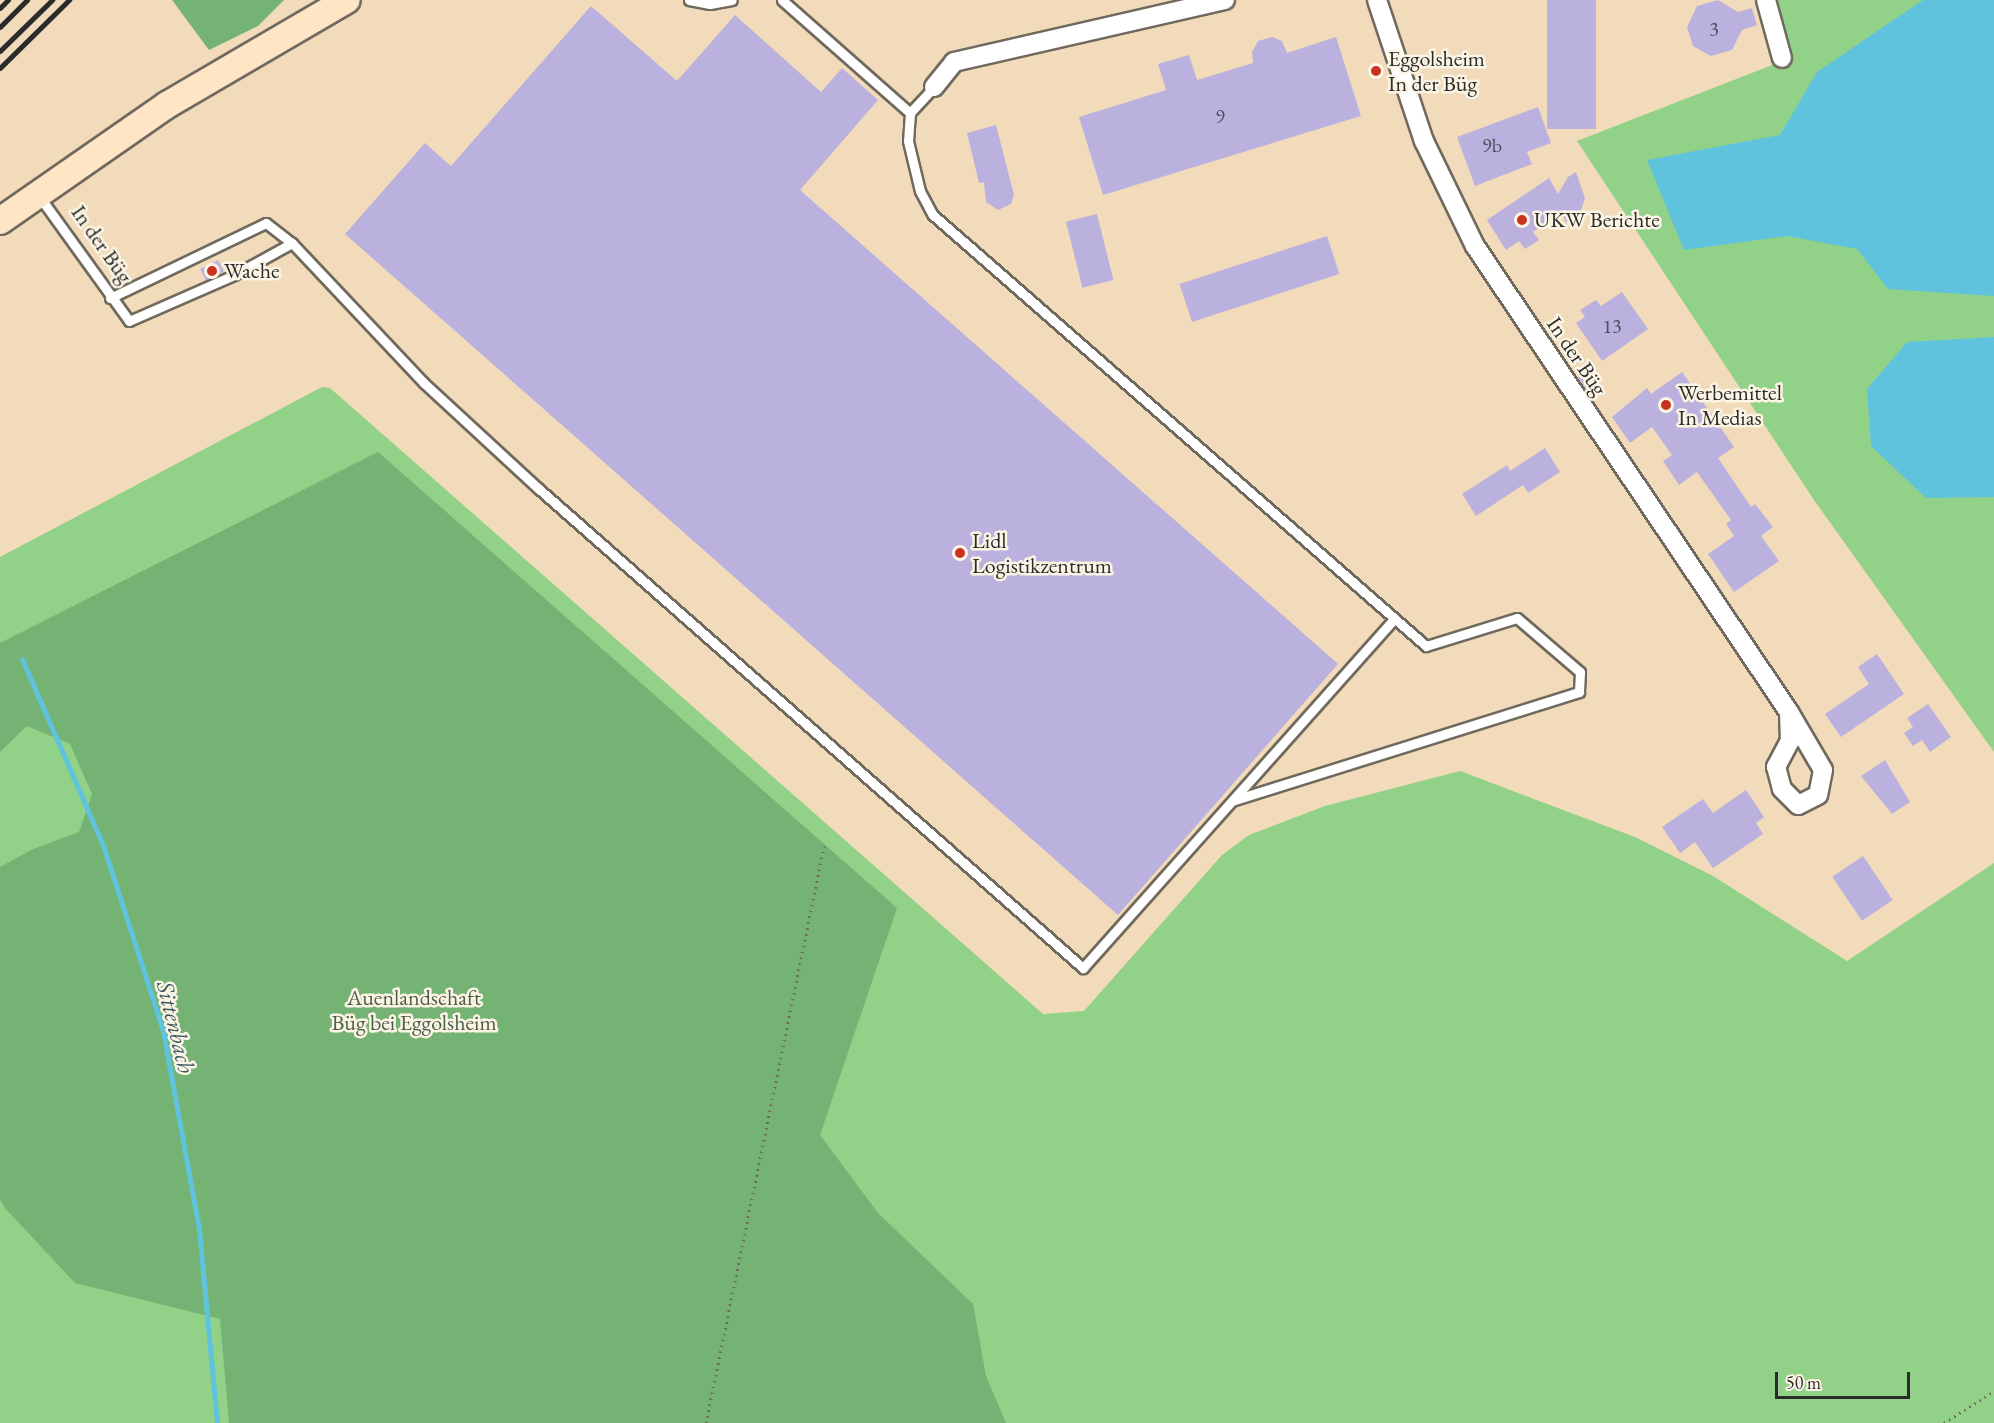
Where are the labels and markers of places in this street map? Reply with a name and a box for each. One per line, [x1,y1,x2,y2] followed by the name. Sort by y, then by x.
[1388,45,1485,96] place label: Eggolsheim In der Büg
[1369,64,1383,78] marker: Eggolsheim In der Büg
[1534,207,1660,233] place label: UKW Berichte
[1515,213,1529,227] marker: UKW Berichte
[224,258,280,284] place label: Wache
[205,264,219,278] marker: Wache
[1678,379,1782,430] place label: Werbemittel In Medias
[1659,398,1673,412] marker: Werbemittel In Medias
[972,527,1112,578] place label: Lidl Logistikzentrum
[953,546,967,560] marker: Lidl Logistikzentrum

